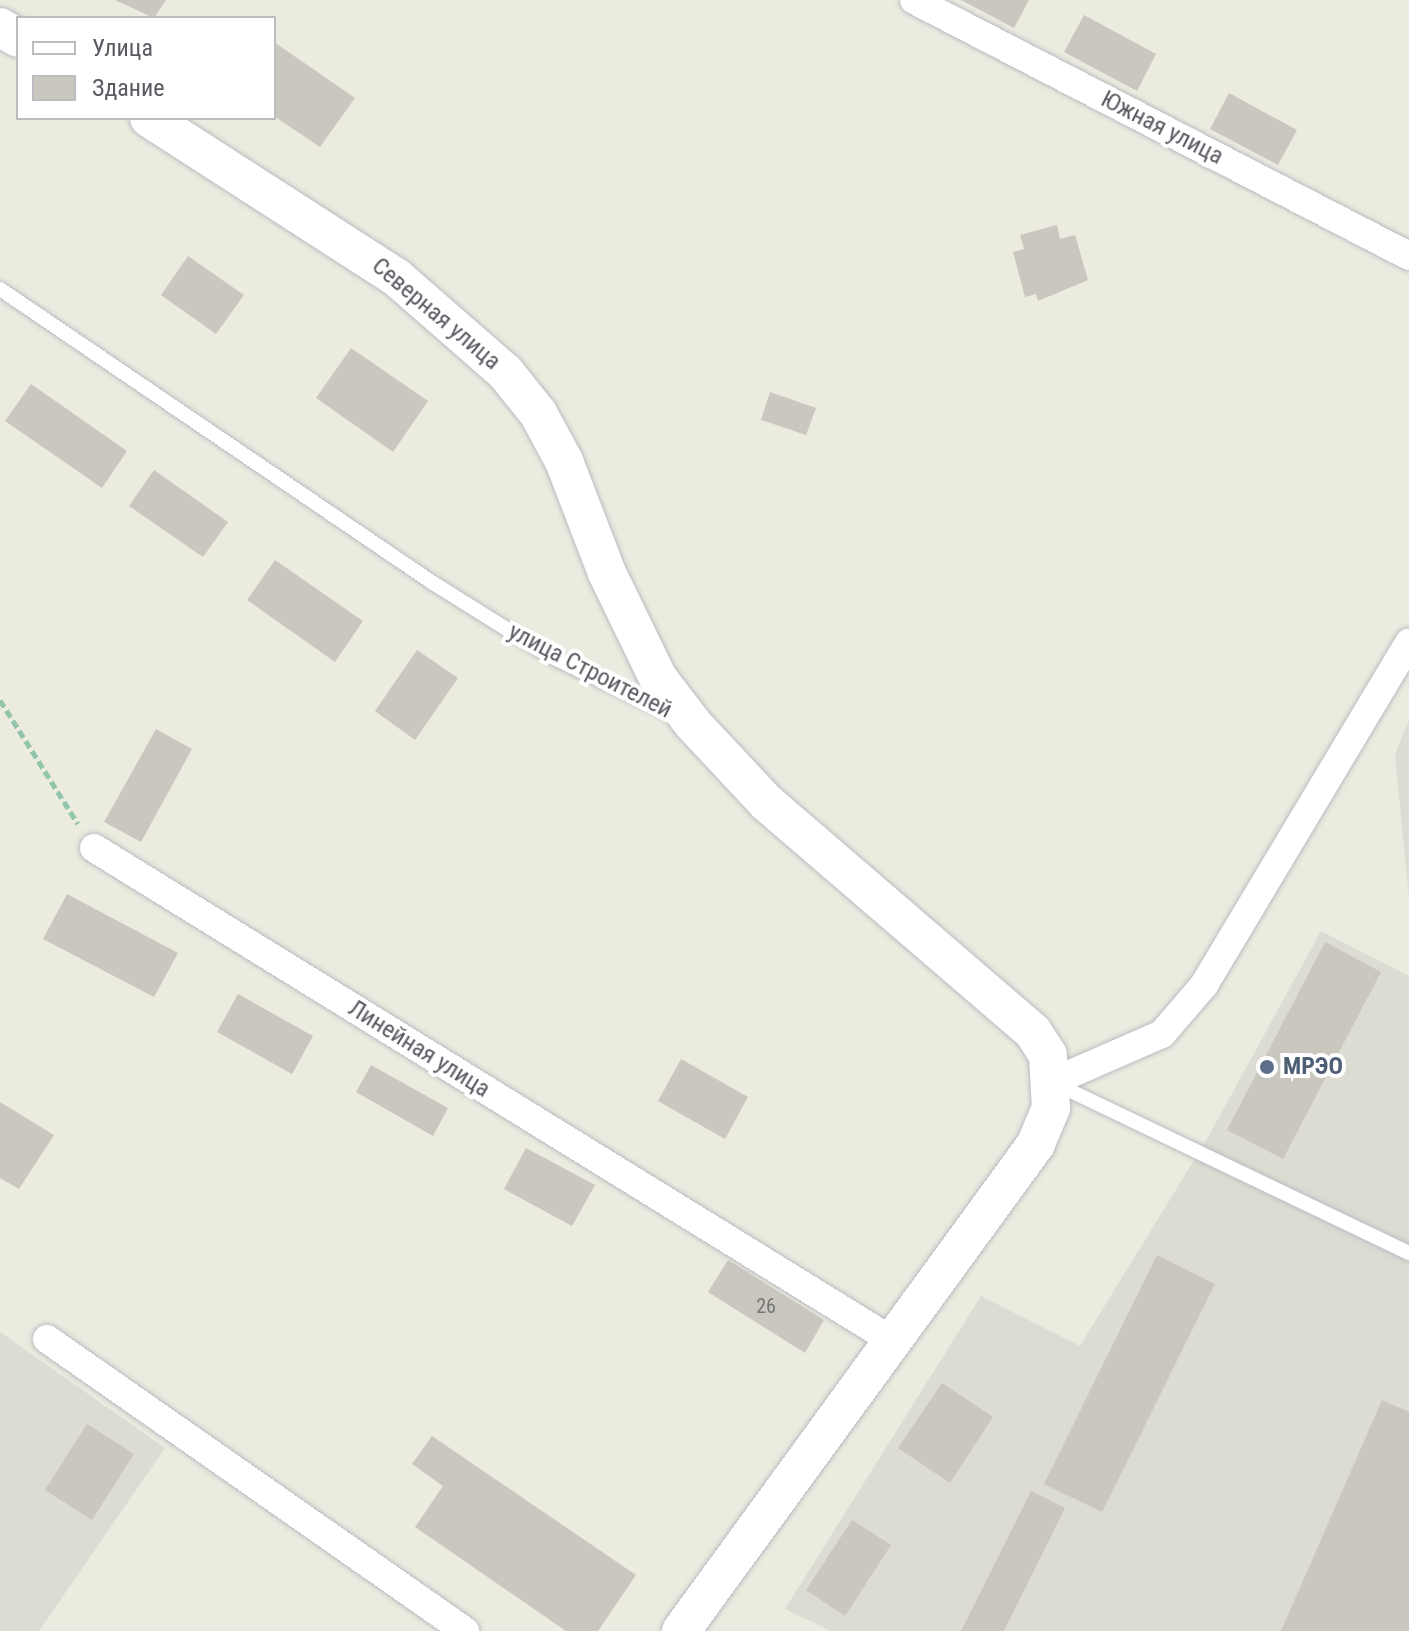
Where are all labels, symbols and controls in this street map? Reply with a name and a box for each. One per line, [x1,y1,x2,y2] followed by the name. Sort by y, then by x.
[16,16,276,120] legend
[92,34,153,62] text: Улица
[92,74,164,102] text: Здание
[1096,85,1228,171] street label: Южная улица
[366,252,506,376] street label: Северная улица
[503,617,677,725] street label: улица Строителей
[343,994,495,1104] street label: Линейная улица
[1283,1053,1343,1081] place label: МРЭО
[1258,1058,1276,1076] marker: МРЭО
[756,1294,776,1318] house number: 26

